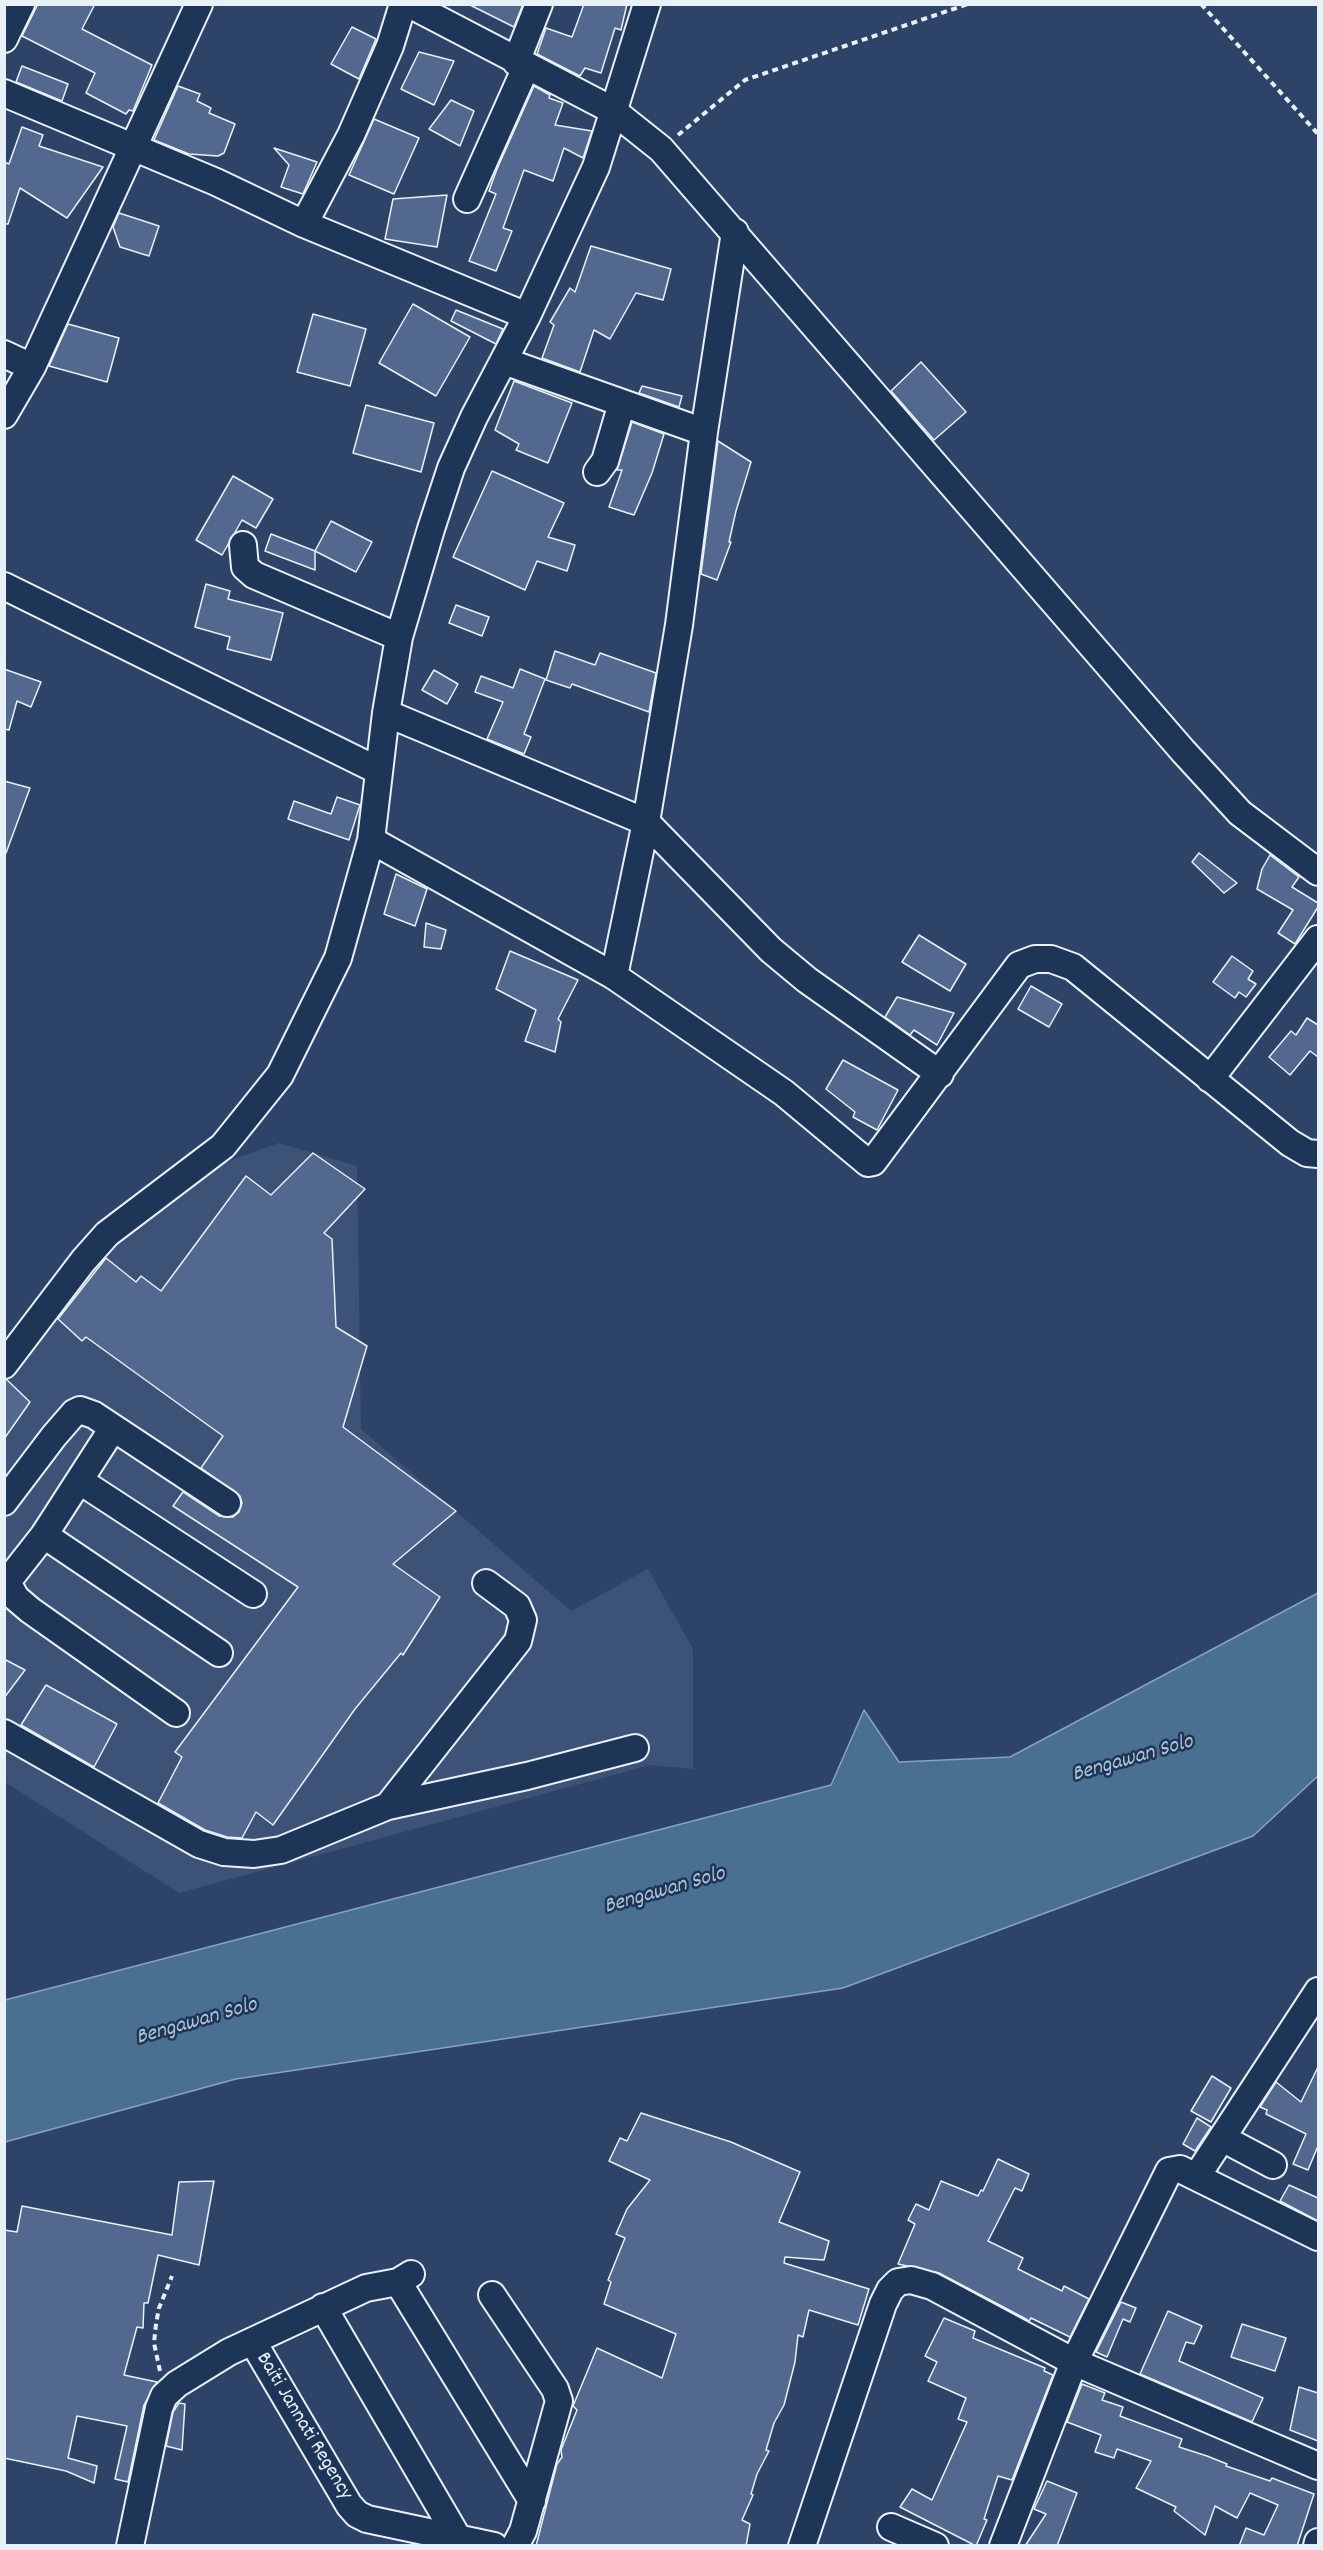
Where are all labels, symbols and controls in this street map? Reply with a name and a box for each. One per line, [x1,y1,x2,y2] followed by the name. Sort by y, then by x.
[1070,1730,1196,1790] water label: Bengawan Solo
[602,1862,728,1922] water label: Bengawan Solo
[134,1993,260,2053] water label: Bengawan Solo
[249,2349,357,2505] street label: Baiti Jannati Regency

